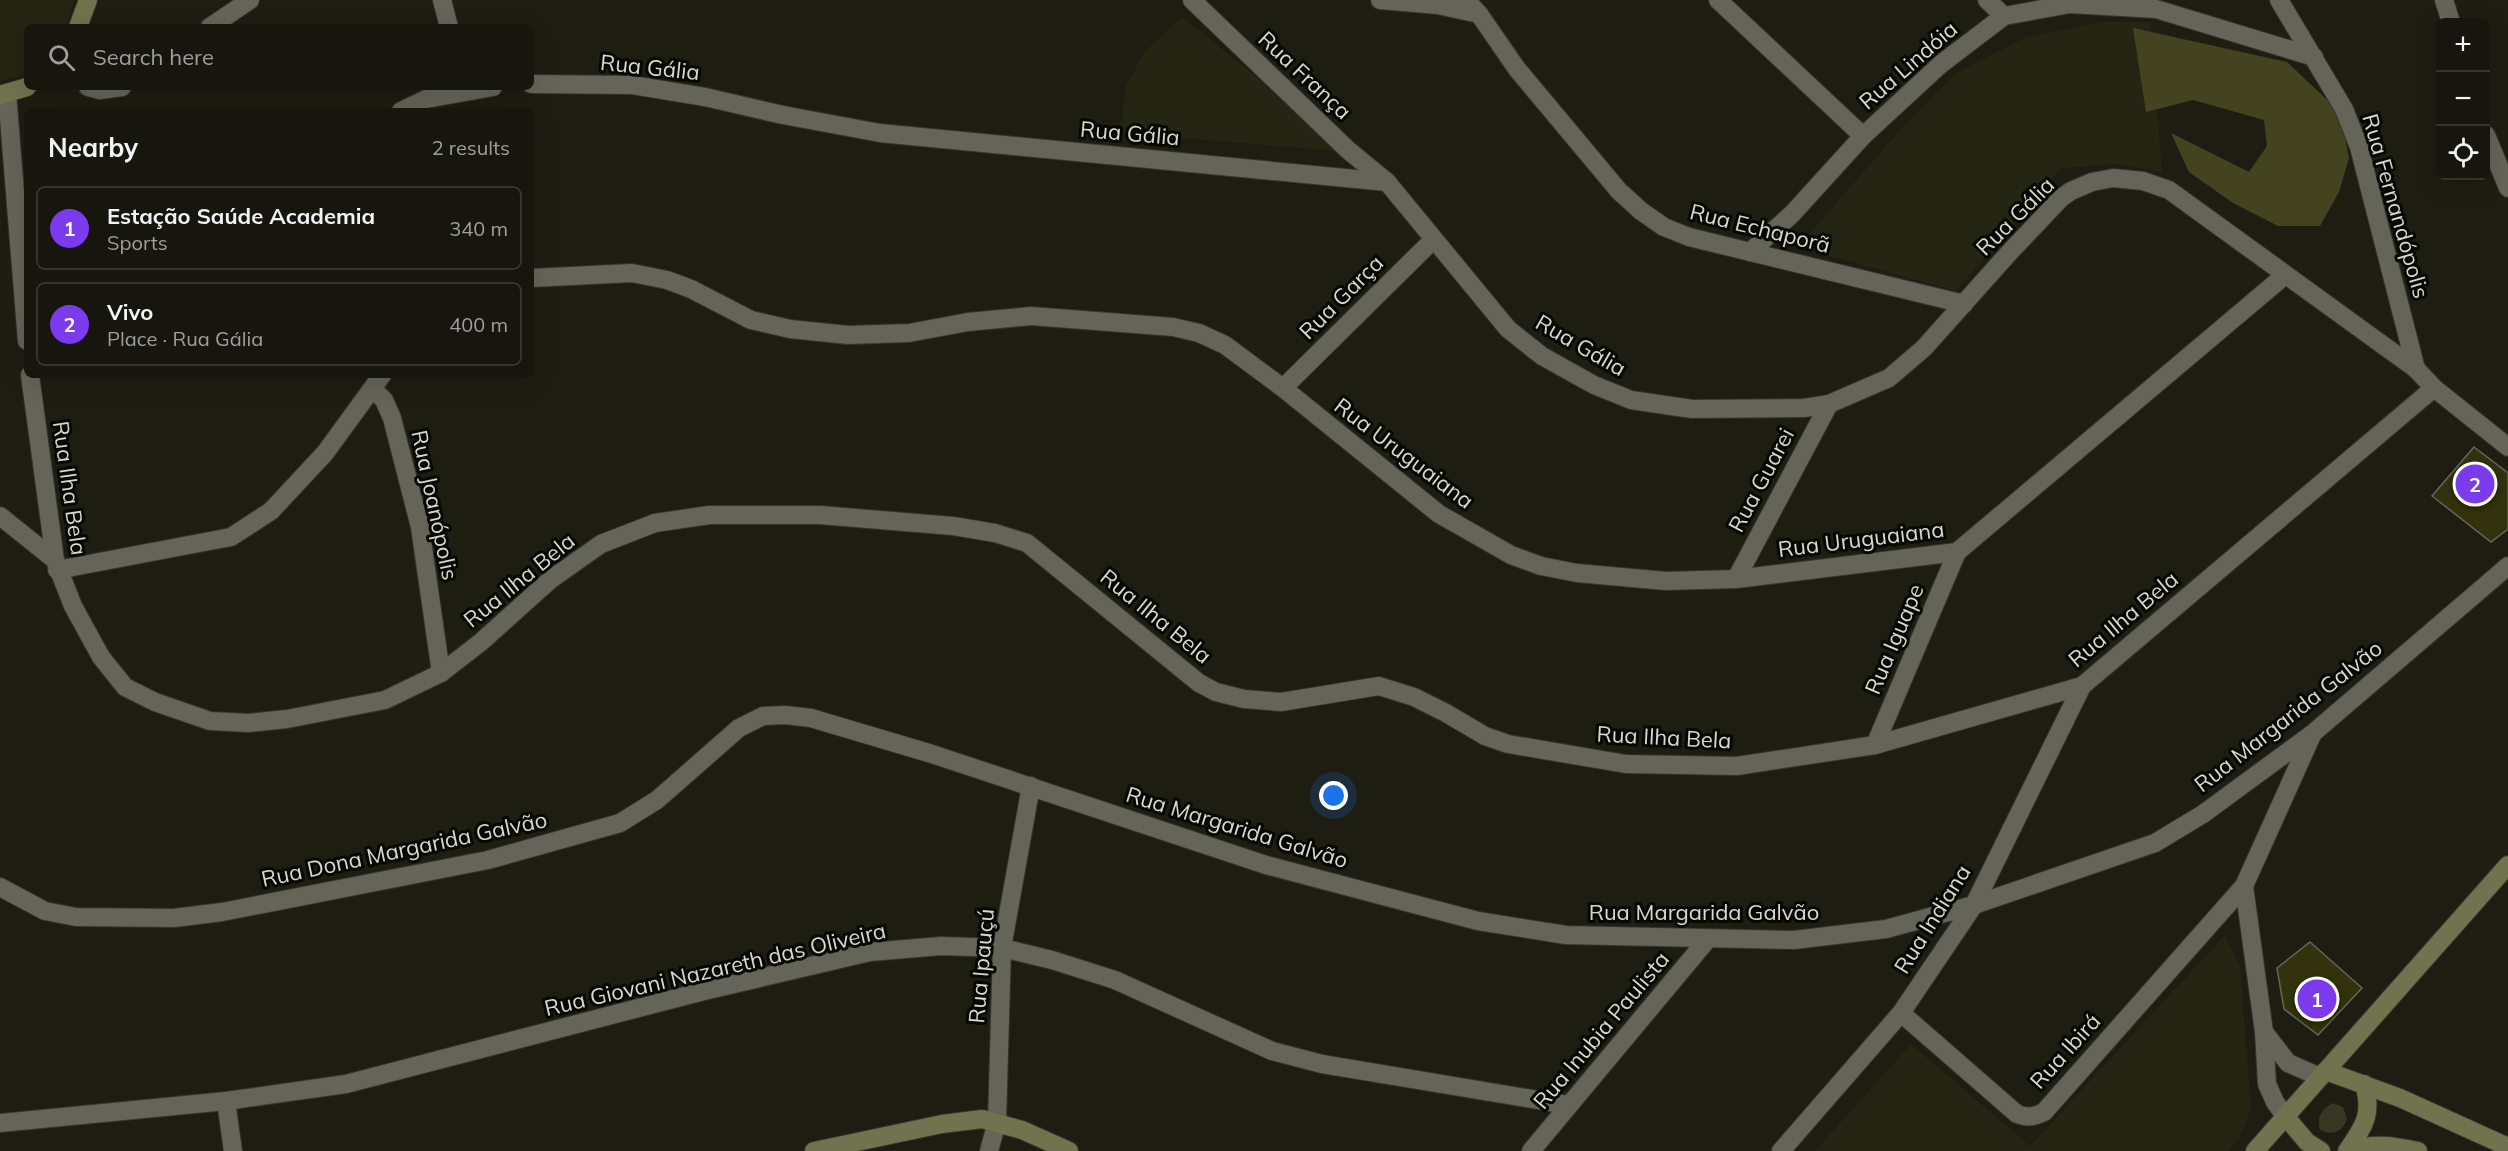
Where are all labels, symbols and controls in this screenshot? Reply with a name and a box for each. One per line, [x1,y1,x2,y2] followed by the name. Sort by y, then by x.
[1853,15,1963,115] street label: Rua Lindóia
[2436,18,2490,180] map controls
[2436,18,2490,72] button: +
[24,24,534,90] search box
[1253,25,1357,125] street label: Rua França
[45,41,78,74] icon: search
[93,43,214,71] text: Search here
[599,48,701,86] street label: Rua Gália
[2436,72,2490,126] button: −
[2356,111,2436,301] street label: Rua Fernandópolis
[1079,115,1181,151] street label: Rua Gália
[2436,126,2490,180] button: locate
[48,131,138,164] text: Nearby
[432,135,510,160] text: 2 results
[1970,171,2060,261] street label: Rua Gália
[1687,197,1833,259] street label: Rua Echaporã
[107,202,375,230] text: Estação Saúde Academia
[64,216,76,241] text: 1
[449,216,508,241] text: 340 m
[107,230,168,255] text: Sports
[1293,249,1389,345] street label: Rua Garça
[107,298,153,326] text: Vivo
[1531,308,1631,382] street label: Rua Gália
[64,312,76,337] text: 2
[449,312,508,337] text: 400 m
[107,326,263,351] text: Place · Rua Gália
[1329,391,1479,515] street label: Rua Uruguaiana
[47,419,93,557] street label: Rua Ilha Bela
[1722,423,1800,537] street label: Rua Guarei
[405,428,465,582] street label: Rua Joanópolis
[2456,462,2494,506] pin: 2
[1776,515,1946,563] street label: Rua Uruguaiana
[458,527,580,633] street label: Rua Ilha Bela
[1095,563,1217,669] street label: Rua Ilha Bela
[2062,565,2184,673] street label: Rua Ilha Bela
[1858,580,1930,698] street label: Rua Iguape
[2189,634,2387,798] street label: Rua Margarida Galvão
[1596,719,1732,755] street label: Rua Ilha Bela
[1123,780,1351,874] street label: Rua Margarida Galvão
[1319,781,1348,810] your location
[259,805,549,893] street label: Rua Dona Margarida Galvão
[1887,859,1977,979] street label: Rua Indiana
[1589,898,1819,926] street label: Rua Margarida Galvão
[962,907,1000,1025] street label: Rua Ipauçú
[541,916,889,1022] street label: Rua Giovani Nazareth das Oliveira
[1527,945,1675,1115] street label: Rua Inubia Paulista
[2298,976,2336,1022] pin: 1
[2024,1007,2106,1095] street label: Rua Ibirá

